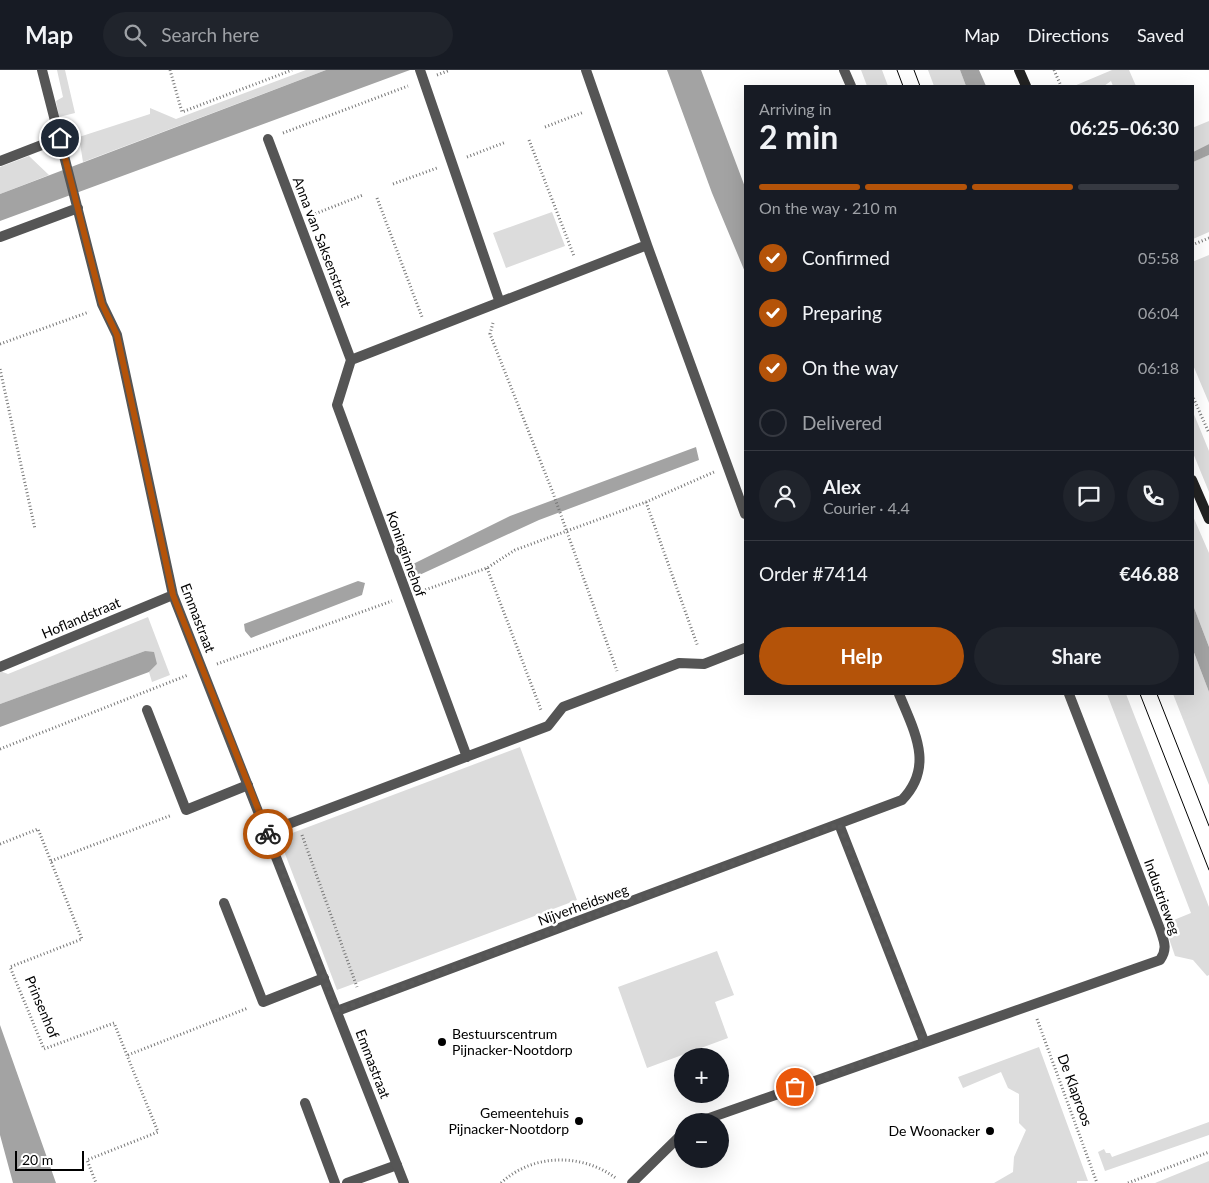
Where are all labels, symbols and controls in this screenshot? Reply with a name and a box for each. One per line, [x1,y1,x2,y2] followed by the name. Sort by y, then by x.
[103,12,453,57] search box
[25,20,73,49] text: Map
[121,21,149,49] icon: search
[161,23,259,46] text: Search here
[964,24,1000,46] text: Map
[1028,24,1109,46] text: Directions
[1137,24,1184,46] text: Saved
[759,99,832,118] text: Arriving in
[1070,116,1179,139] text: 06:25–06:30
[39,117,81,159] pin
[759,117,838,156] text: 2 min
[46,124,74,152] icon: home
[290,174,355,309] street label: Anna van Saksenstraat
[759,198,897,217] text: On the way · 210 m
[759,244,787,272] icon: check
[802,246,890,269] text: Confirmed
[1138,248,1179,267] text: 05:58
[759,299,787,327] icon: check
[802,301,882,324] text: Preparing
[1138,303,1179,322] text: 06:04
[759,354,787,382] icon: check
[802,356,898,379] text: On the way
[1138,358,1179,377] text: 06:18
[802,411,882,434] text: Delivered
[759,470,811,522] button: person
[1063,470,1115,522] button: chat
[1127,470,1179,522] button: phone
[823,475,861,498] text: Alex
[823,498,910,517] text: Courier · 4.4
[383,509,430,599] street label: Koninginnehof
[759,562,868,585] text: Order #7414
[1119,562,1179,585] text: €46.88
[177,581,219,655] street label: Emmastraat
[39,593,123,642] street label: Hoflandstraat
[759,627,964,685] button: Help
[974,627,1179,685] button: Share
[243,809,293,859] courier
[254,820,282,848] icon: bike
[1141,856,1184,937] street label: Industrieweg
[535,880,630,929] street label: Nijverheidsweg
[22,973,63,1041] street label: Prinsenhof
[452,1025,573,1058] place label: Bestuurscentrum Pijnacker-Nootdorp
[352,1027,394,1101] street label: Emmastraat
[436,1036,448,1048] marker: Bestuurscentrum Pijnacker-Nootdorp
[674,1048,729,1168] map controls
[674,1048,729,1103] button: +
[1055,1051,1096,1128] street label: De Klaproos
[774,1066,816,1108] pin
[781,1073,809,1101] icon: bag
[448,1104,569,1137] place label: Gemeentehuis Pijnacker-Nootdorp
[674,1113,729,1168] button: −
[573,1115,585,1127] marker: Gemeentehuis Pijnacker-Nootdorp
[888,1122,980,1139] place label: De Woonacker
[984,1125,996,1137] marker: De Woonacker
[15,1148,84,1171] scale bar
[22,1151,53,1168] text: 20 m

